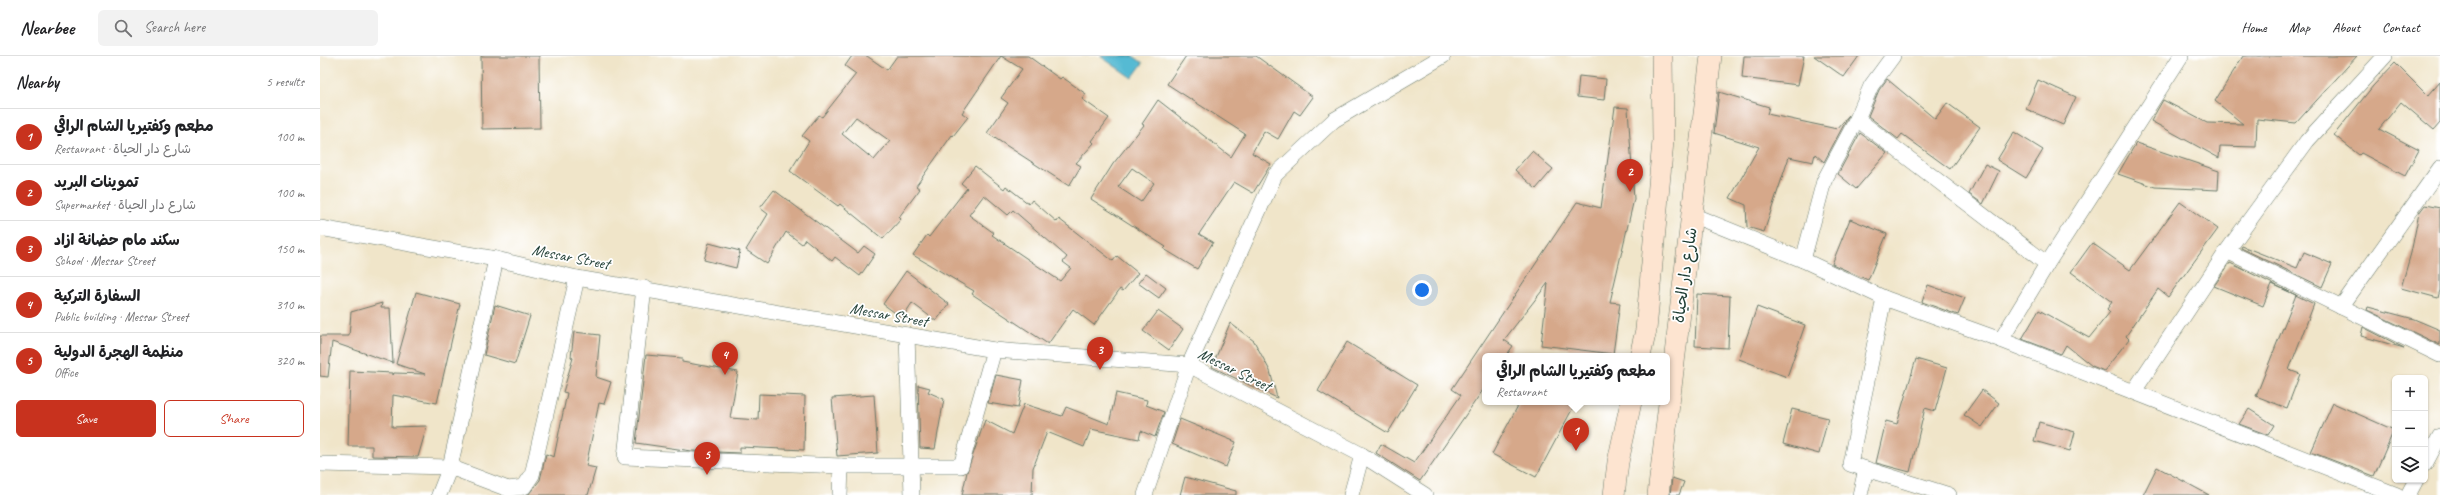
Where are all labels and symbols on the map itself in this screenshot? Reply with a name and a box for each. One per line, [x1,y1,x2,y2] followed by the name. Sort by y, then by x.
[1617,159,1643,192] pin: 2
[1668,226,1703,324] street label: شارع دار الحياة
[530,240,614,275] street label: Messar Street
[1412,280,1432,300] your location
[848,298,932,332] street label: Messar Street
[1087,337,1113,370] pin: 3
[712,342,738,375] pin: 4
[1195,344,1277,397] street label: Messar Street
[1563,418,1589,451] pin: 1
[694,442,720,475] pin: 5

